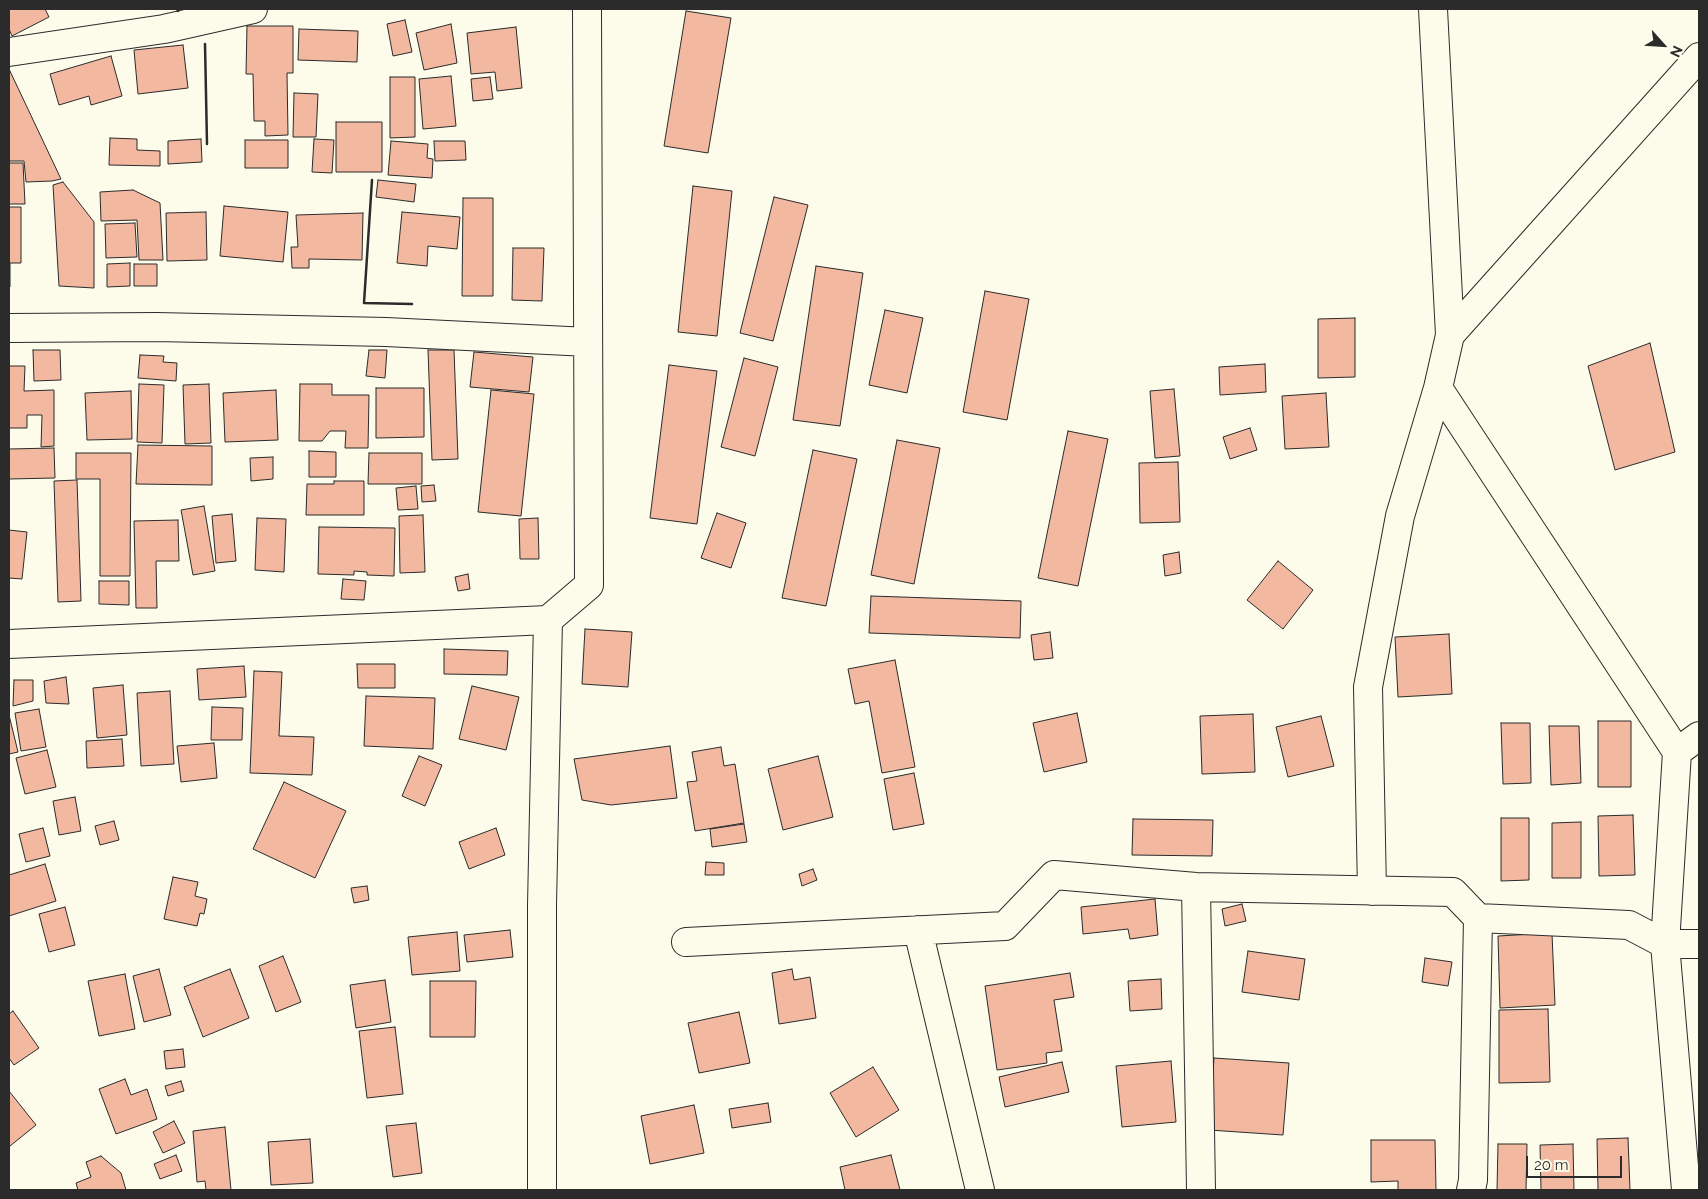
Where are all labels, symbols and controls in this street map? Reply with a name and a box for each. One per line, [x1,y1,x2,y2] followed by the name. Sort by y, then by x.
[1638,20,1688,70] north arrow
[1667,43,1686,60] text: N
[1528,1146,1624,1178] scale bar
[1534,1156,1569,1174] text: 20 m

